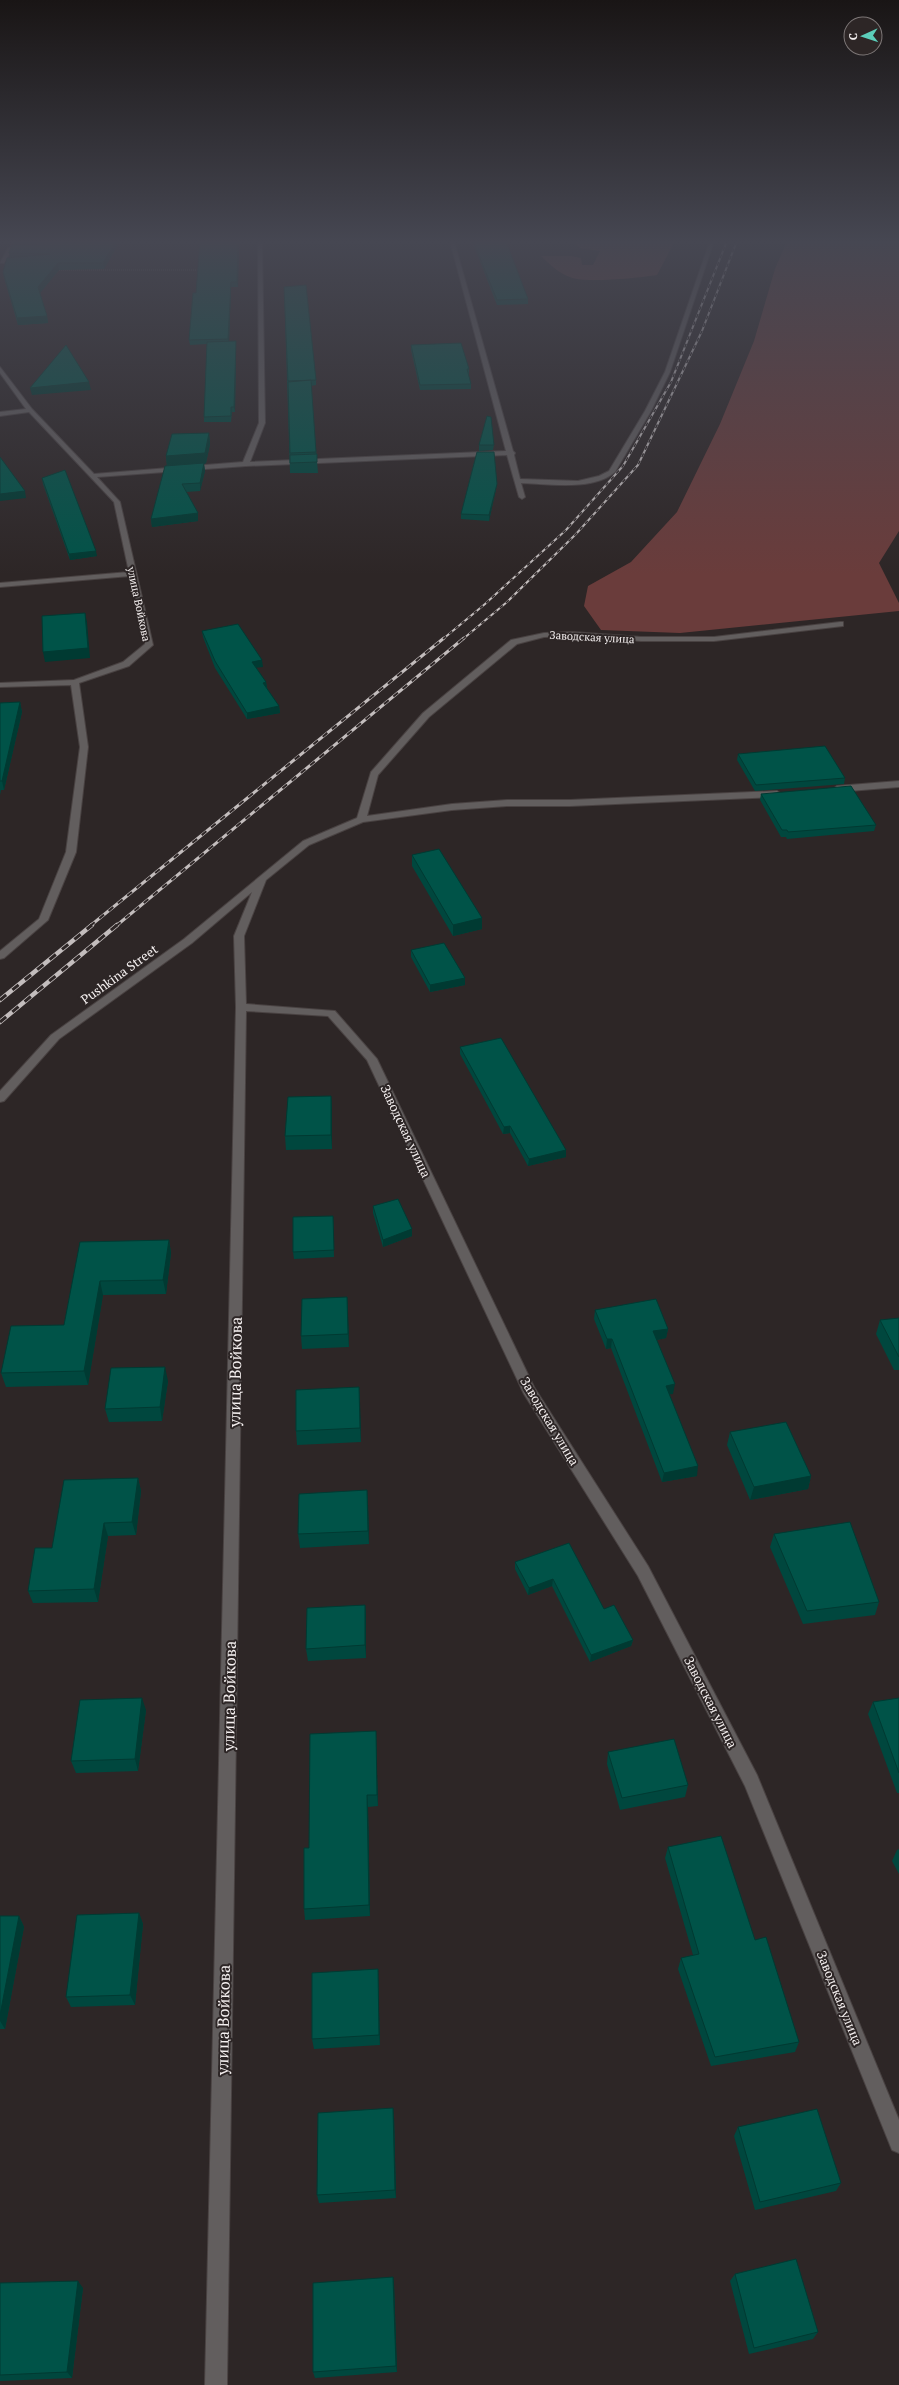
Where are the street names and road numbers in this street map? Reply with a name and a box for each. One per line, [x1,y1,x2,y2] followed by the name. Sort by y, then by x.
[124,564,154,643] street label: улица Войкова
[549,628,635,646] street label: Заводская улица
[77,940,161,1008] street label: Pushkina Street
[377,1082,436,1181] street label: Заводская улица
[223,1317,247,1428] street label: улица Войкова
[516,1373,584,1469] street label: Заводская улица
[217,1641,241,1752] street label: улица Войкова
[680,1653,742,1751] street label: Заводская улица
[813,1948,867,2048] street label: Заводская улица
[211,1965,235,2076] street label: улица Войкова

